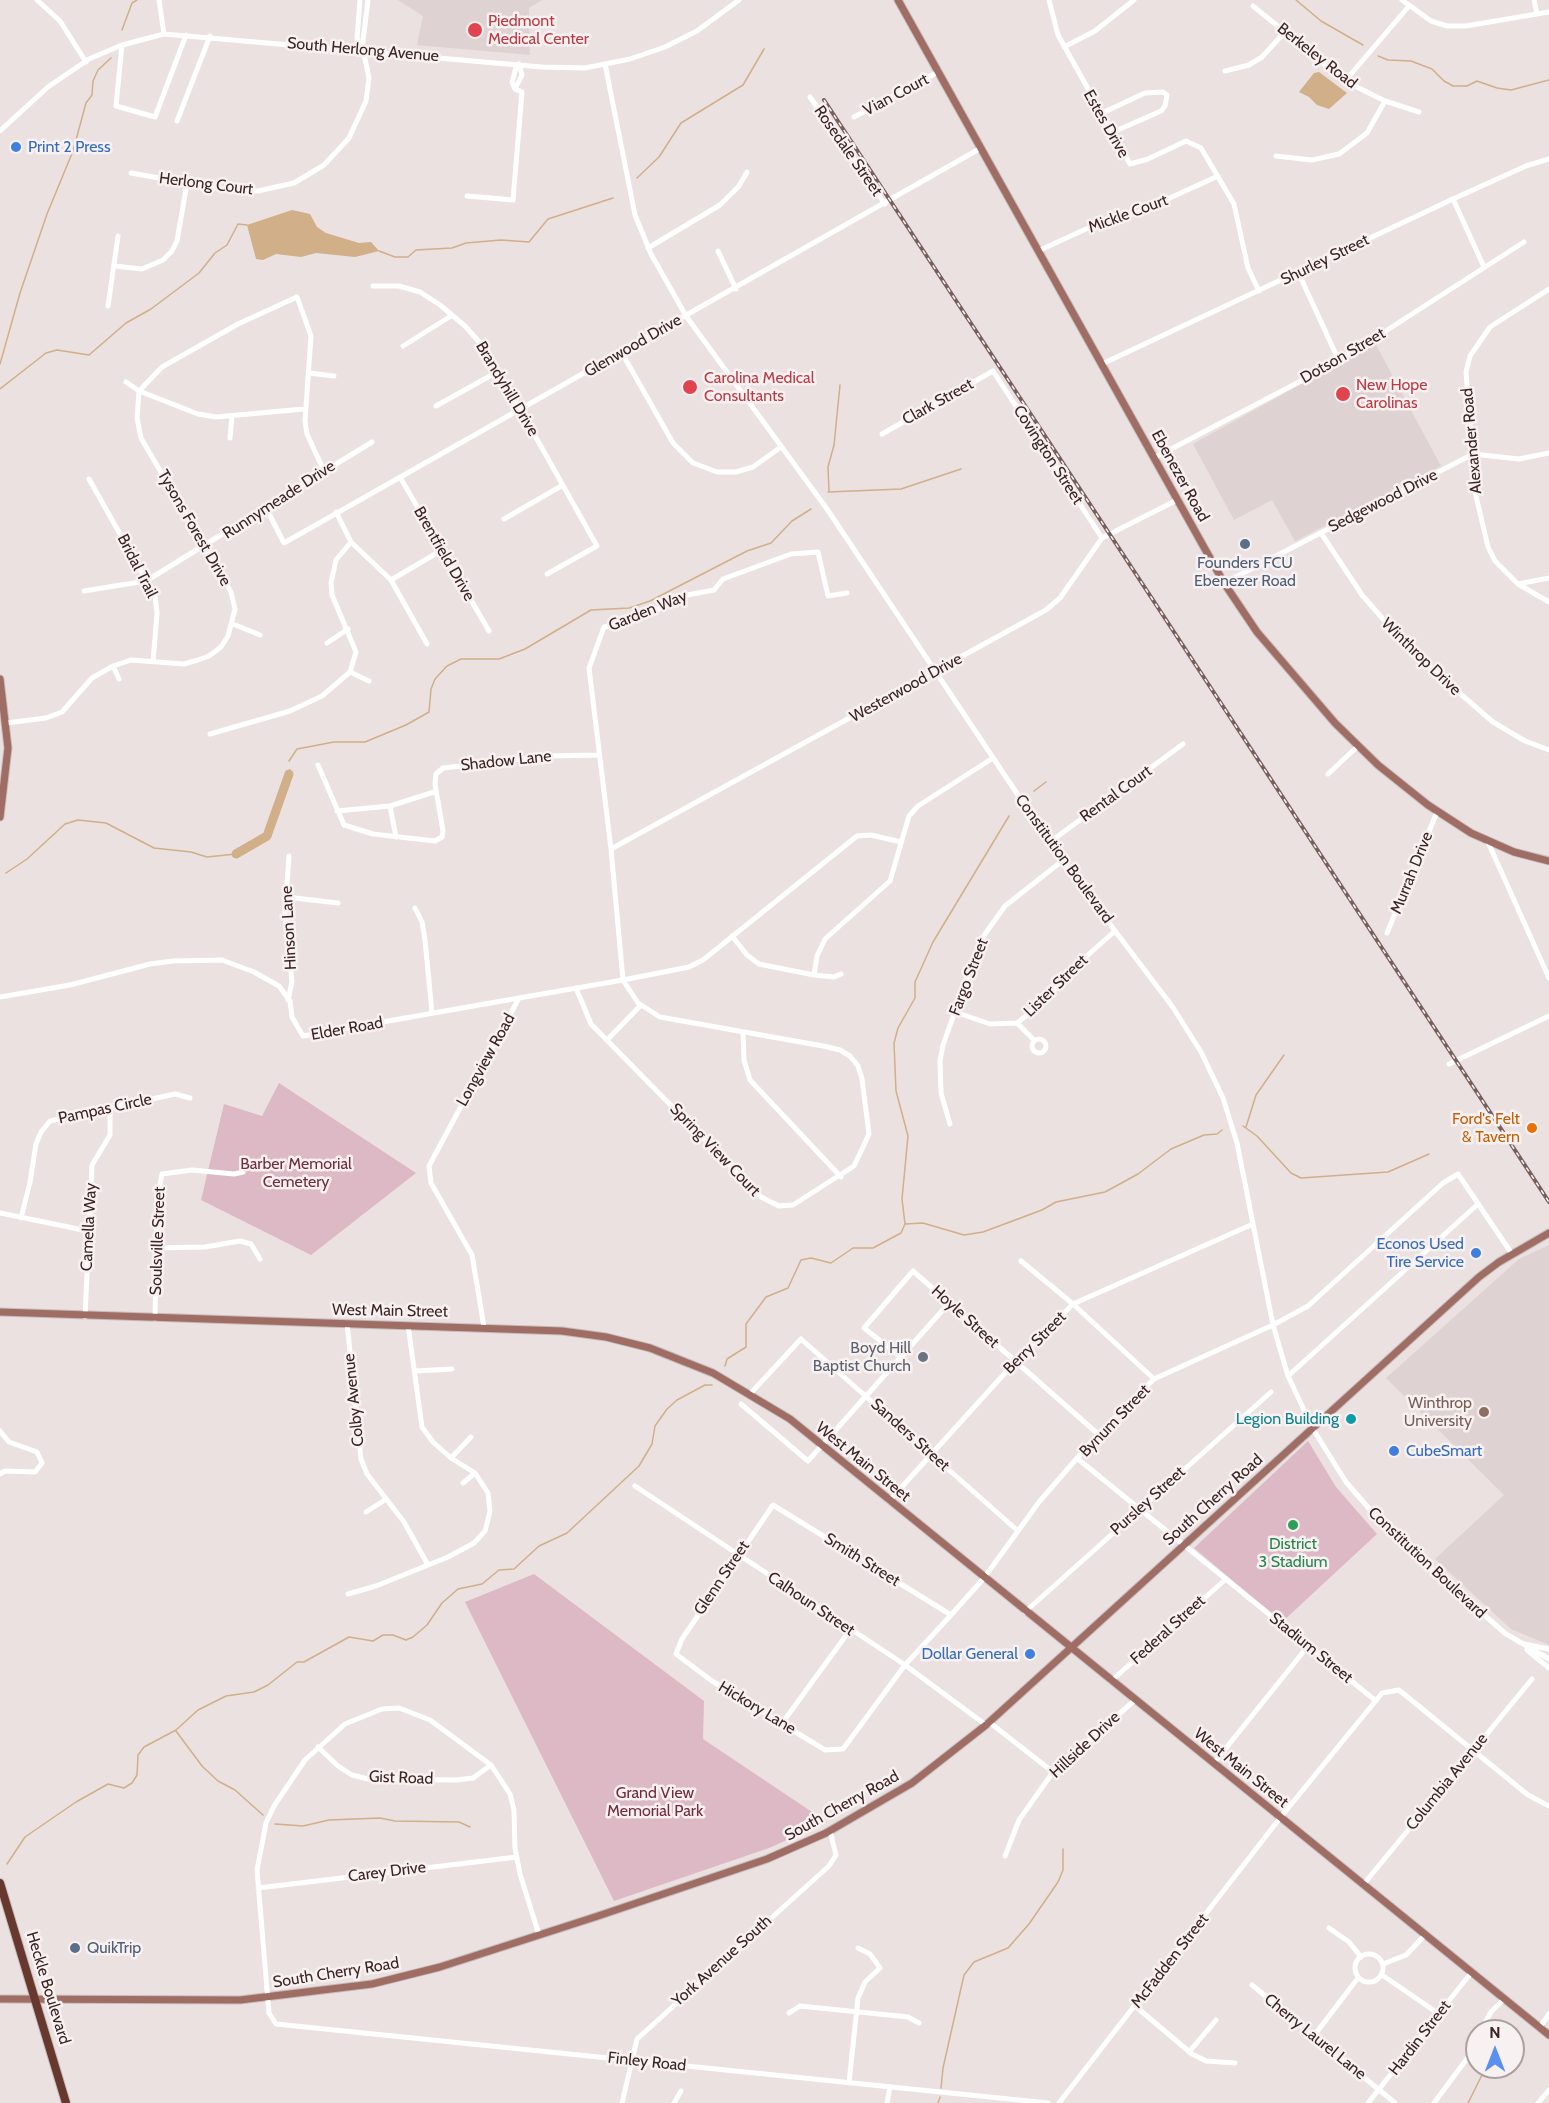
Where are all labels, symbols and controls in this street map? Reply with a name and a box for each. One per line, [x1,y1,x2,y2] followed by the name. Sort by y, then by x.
[488,11,589,49] place label: Piedmont Medical Center
[1273,19,1361,93] street label: Berkeley Road
[466,21,484,39] marker: Piedmont Medical Center
[286,34,440,66] street label: South Herlong Avenue
[860,70,932,120] street label: Vian Court
[1079,87,1133,161] street label: Estes Drive
[810,102,886,200] street label: Rosedale Street
[28,137,111,157] place label: Print 2 Press
[9,140,23,154] marker: Print 2 Press
[158,169,254,199] street label: Herlong Court
[1086,191,1170,237] street label: Mickle Court
[1278,230,1372,290] street label: Shurley Street
[581,310,685,382] street label: Glenwood Drive
[1297,324,1389,388] street label: Dotson Street
[471,338,543,440] street label: Brandyhill Drive
[704,368,815,406] place label: Carolina Medical Consultants
[899,375,977,429] street label: Clark Street
[1356,375,1427,413] place label: New Hope Carolinas
[681,378,699,396] marker: Carolina Medical Consultants
[1334,385,1352,403] marker: New Hope Carolinas
[1458,387,1486,495] street label: Alexander Road
[1009,402,1087,508] street label: Covington Street
[1147,427,1213,525] street label: Ebenezer Road
[219,457,339,543] street label: Runnymeade Drive
[1325,465,1441,537] street label: Sedgewood Drive
[153,467,235,589] street label: Tysons Forest Drive
[409,503,479,605] street label: Brentfield Drive
[113,531,161,601] street label: Bridal Trail
[1238,537,1252,551] marker: Founders FCU Ebenezer Road
[1194,553,1296,591] place label: Founders FCU Ebenezer Road
[606,587,690,635] street label: Garden Way
[1377,614,1465,700] street label: Winthrop Drive
[847,649,965,727] street label: Westerwood Drive
[460,747,552,775] street label: Shadow Lane
[1076,762,1156,826] street label: Rental Court
[1011,791,1117,927] street label: Constitution Boulevard
[1387,829,1437,917] street label: Murrah Drive
[277,885,301,971] street label: Hinson Lane
[945,935,993,1019] street label: Fargo Street
[1020,951,1092,1021] street label: Lister Street
[453,1010,519,1110] street label: Longview Road
[309,1013,385,1045] street label: Elder Road
[56,1090,154,1128] street label: Pampas Circle
[666,1100,764,1200] street label: Spring View Court
[1452,1109,1520,1147] place label: Ford's Felt & Tavern
[1525,1121,1539,1135] marker: Ford's Felt & Tavern
[240,1154,352,1192] park label: Barber Memorial Cemetery
[77,1182,101,1272] street label: Camella Way
[147,1186,169,1296] street label: Soulsville Street
[1376,1234,1464,1272] place label: Econos Used Tire Service
[1469,1246,1483,1260] marker: Econos Used Tire Service
[927,1282,1003,1352] street label: Hoyle Street
[332,1300,448,1322] street label: West Main Street
[1000,1308,1070,1378] street label: Berry Street
[813,1338,911,1376] place label: Boyd Hill Baptist Church
[916,1350,930,1364] marker: Boyd Hill Baptist Church
[340,1353,368,1447] street label: Colby Avenue
[1076,1381,1154,1461] street label: Bynum Street
[1404,1393,1472,1431] place label: Winthrop University
[867,1395,953,1475] street label: Sanders Street
[1477,1405,1491,1419] marker: Winthrop University
[1236,1409,1339,1429] place label: Legion Building
[1344,1412,1358,1426] marker: Legion Building
[812,1418,914,1506] street label: West Main Street
[1406,1441,1482,1461] place label: CubeSmart
[1387,1444,1401,1458] marker: CubeSmart
[1159,1450,1267,1550] street label: South Cherry Road
[1107,1463,1189,1539] street label: Pursley Street
[1364,1503,1490,1623] street label: Constitution Boulevard
[1286,1518,1300,1532] marker: District 3 Stadium
[821,1529,903,1591] street label: Smith Street
[1258,1534,1328,1572] place label: District 3 Stadium
[690,1537,754,1619] street label: Glenn Street
[764,1568,858,1640] street label: Calhoun Street
[1127,1591,1209,1669] street label: Federal Street
[1265,1609,1357,1687] street label: Stadium Street
[921,1644,1018,1664] place label: Dollar General
[1023,1647,1037,1661] marker: Dollar General
[715,1677,799,1739] street label: Hickory Lane
[1046,1708,1124,1782] street label: Hillside Drive
[1190,1724,1292,1812] street label: West Main Street
[1402,1730,1492,1834] street label: Columbia Avenue
[369,1767,433,1789] street label: Gist Road
[782,1767,902,1845] street label: South Cherry Road
[607,1783,703,1821] park label: Grand View Memorial Park
[347,1858,427,1886] street label: Carey Drive
[1127,1910,1213,2012] street label: McFadden Street
[668,1911,776,2011] street label: York Avenue South
[22,1929,74,2047] street label: Heckle Boulevard
[87,1938,141,1958] place label: QuikTrip
[68,1941,82,1955] marker: QuikTrip
[272,1954,400,1992] street label: South Cherry Road
[1260,1990,1370,2084] street label: Cherry Laurel Lane
[1385,1997,1455,2079] street label: Hardin Street
[1465,2019,1525,2079] north arrow
[1489,2023,1501,2042] text: N
[607,2048,687,2076] street label: Finley Road

